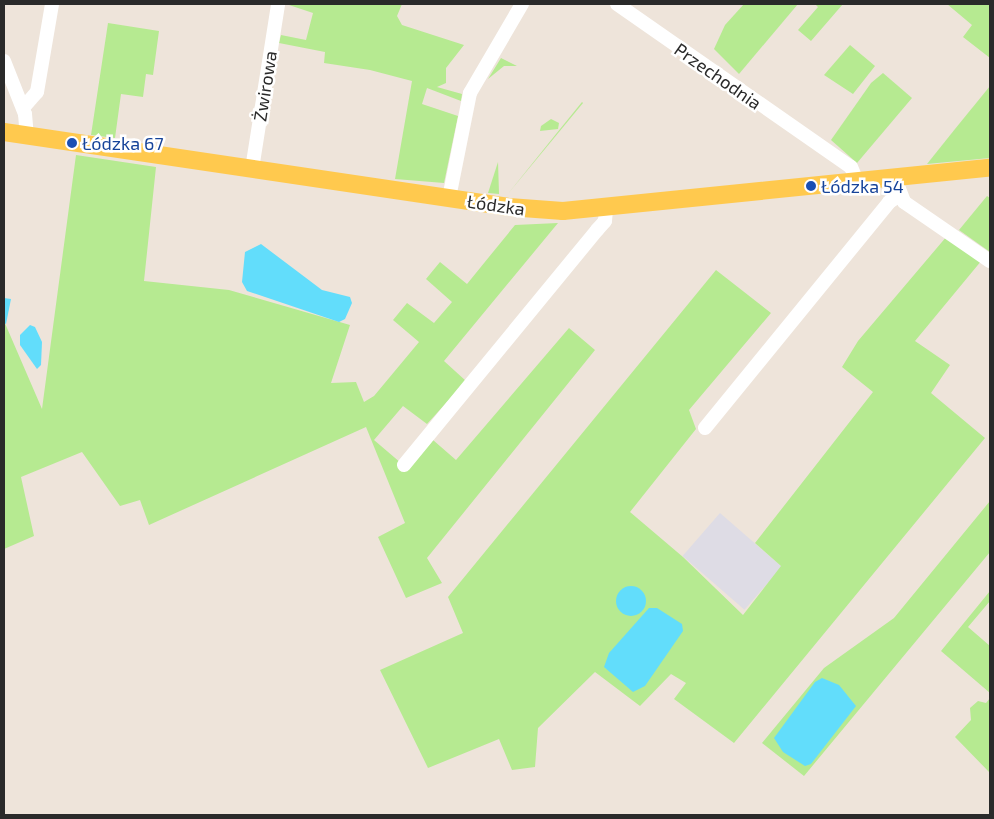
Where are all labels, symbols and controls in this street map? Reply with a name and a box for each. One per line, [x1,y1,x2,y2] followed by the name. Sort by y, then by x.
[670,38,766,114] street label: Przechodnia
[249,49,281,123] street label: Żwirowa
[82,132,164,154] place label: Łódzka 67
[66,137,78,149] marker: Łódzka 67
[821,175,904,197] place label: Łódzka 54
[805,180,817,192] marker: Łódzka 54
[466,190,526,220] street label: Łódzka

